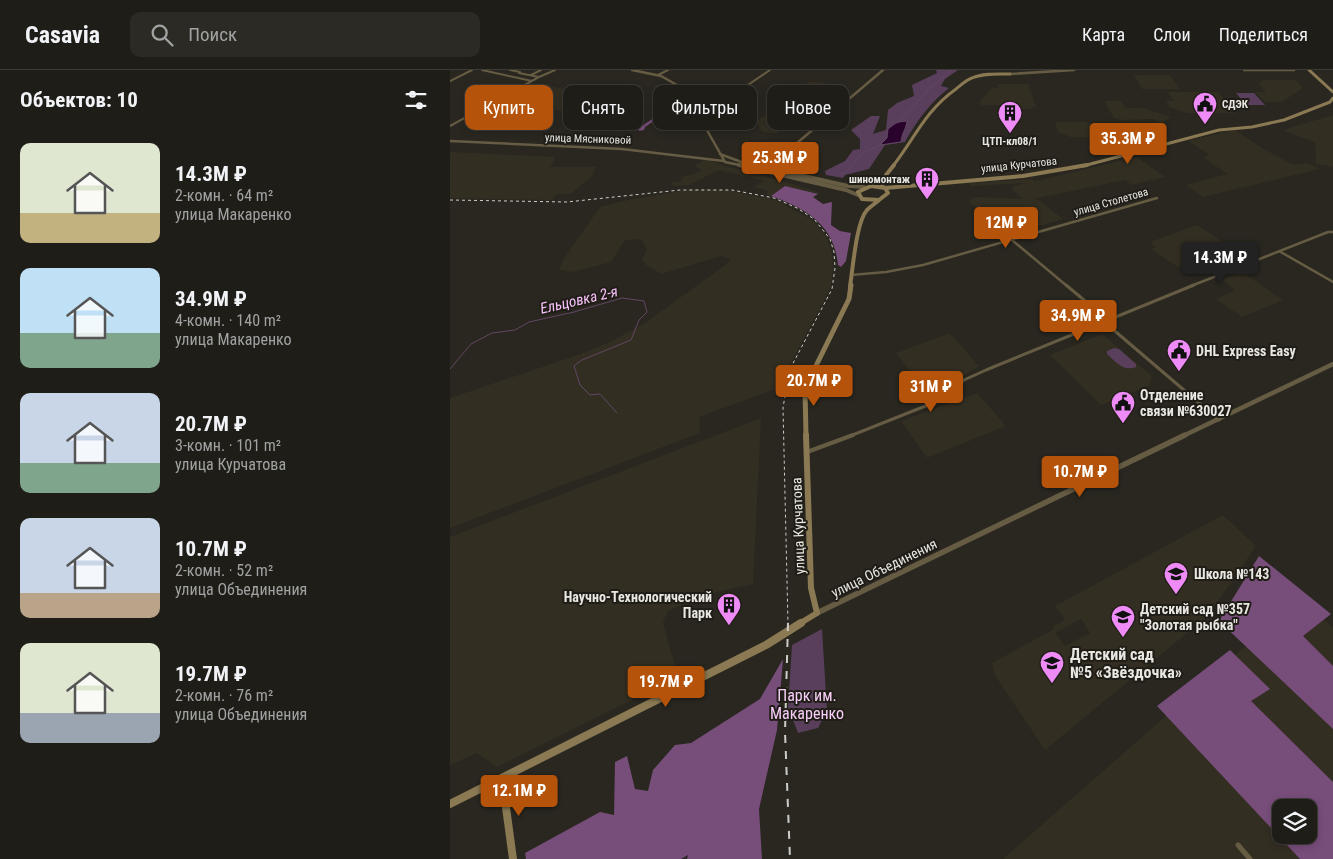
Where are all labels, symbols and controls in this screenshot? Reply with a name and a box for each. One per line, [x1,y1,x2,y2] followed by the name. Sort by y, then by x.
[130,12,480,57] search box
[25,21,100,49] text: Casavia
[148,21,176,49] icon: search
[188,23,237,46] text: Поиск
[1082,24,1125,45] text: Карта
[1153,24,1191,45] text: Слои
[1219,24,1308,45] text: Поделиться
[465,85,553,130] chip: Купить
[563,85,643,130] chip: Снять
[653,85,757,130] chip: Фильтры
[767,85,849,130] chip: Новое
[402,86,430,114] icon: filters
[20,88,138,112] text: Объектов: 10
[1192,91,1218,125] public building icon: СДЭК
[1222,98,1249,111] place label: СДЭК
[997,100,1023,134] building icon: ЦТП-кл08/1
[1082,122,1174,165] pin: 35.3M ₽
[1101,129,1155,148] text: 35.3M ₽
[545,131,631,147] street label: улица Мясниковой
[982,135,1038,148] place label: ЦТП-кл08/1
[734,142,826,184] pin: 25.3M ₽
[753,148,807,167] text: 25.3M ₽
[980,155,1058,175] street label: улица Курчатова
[175,162,247,186] text: 14.3M ₽
[60,163,120,223] icon: home
[914,166,940,200] building icon: шиномонтаж
[849,173,911,186] place label: шиномонтаж
[1072,185,1150,219] street label: улица Столетова
[175,186,273,205] text: 2-комн. · 64 m²
[175,205,292,224] text: улица Макаренко
[971,206,1041,249] pin: 12M ₽
[985,213,1027,232] text: 12M ₽
[1174,242,1266,284] pin: 14.3M ₽
[1193,248,1247,267] text: 14.3M ₽
[538,282,620,318] water label: Ельцовка 2-я
[175,287,247,311] text: 34.9M ₽
[60,288,120,348] icon: home
[1032,300,1124,342] pin: 34.9M ₽
[1051,306,1105,325] text: 34.9M ₽
[175,311,281,330] text: 4-комн. · 140 m²
[175,330,292,349] text: улица Макаренко
[1166,338,1192,372] public building icon: DHL Express Easy
[1196,343,1297,359] place label: DHL Express Easy
[768,364,860,407] pin: 20.7M ₽
[896,370,966,413] pin: 31M ₽
[787,371,841,390] text: 20.7M ₽
[910,377,952,396] text: 31M ₽
[1140,387,1232,419] place label: Отделение связи №630027
[1110,390,1136,424] public building icon: Отделение связи №630027
[175,412,247,436] text: 20.7M ₽
[60,413,120,473] icon: home
[175,436,281,455] text: 3-комн. · 101 m²
[175,455,286,474] text: улица Курчатова
[1034,456,1126,498] pin: 10.7M ₽
[1053,462,1107,481] text: 10.7M ₽
[788,477,808,575] street label: улица Курчатова
[828,535,940,601] street label: улица Объединения
[175,537,247,561] text: 10.7M ₽
[60,538,120,598] icon: home
[175,561,273,580] text: 2-комн. · 52 m²
[1163,561,1189,595] school or university icon: Школа №143
[1194,566,1269,582] place label: Школа №143
[175,580,307,599] text: улица Объединения
[564,589,712,621] place label: Научно-Технологический Парк
[716,592,742,626] building icon: Научно-Технологический Парк
[1140,601,1250,633] place label: Детский сад №357 "Золотая рыбка"
[1110,604,1136,638] school or university icon: Детский сад №357 "Золотая рыбка"
[1070,645,1182,682] place label: Детский сад №5 «Звёздочка»
[1039,650,1065,684] school or university icon: Детский сад №5 «Звёздочка»
[175,662,247,686] text: 19.7M ₽
[60,663,120,723] icon: home
[620,666,712,708] pin: 19.7M ₽
[639,672,693,691] text: 19.7M ₽
[175,686,273,705] text: 2-комн. · 76 m²
[770,686,844,723] park label: Парк им. Макаренко
[175,705,307,724] text: улица Объединения
[473,774,565,817] pin: 12.1M ₽
[492,781,546,800] text: 12.1M ₽
[1272,799,1317,844] map controls
[1272,799,1317,844] button: layers

